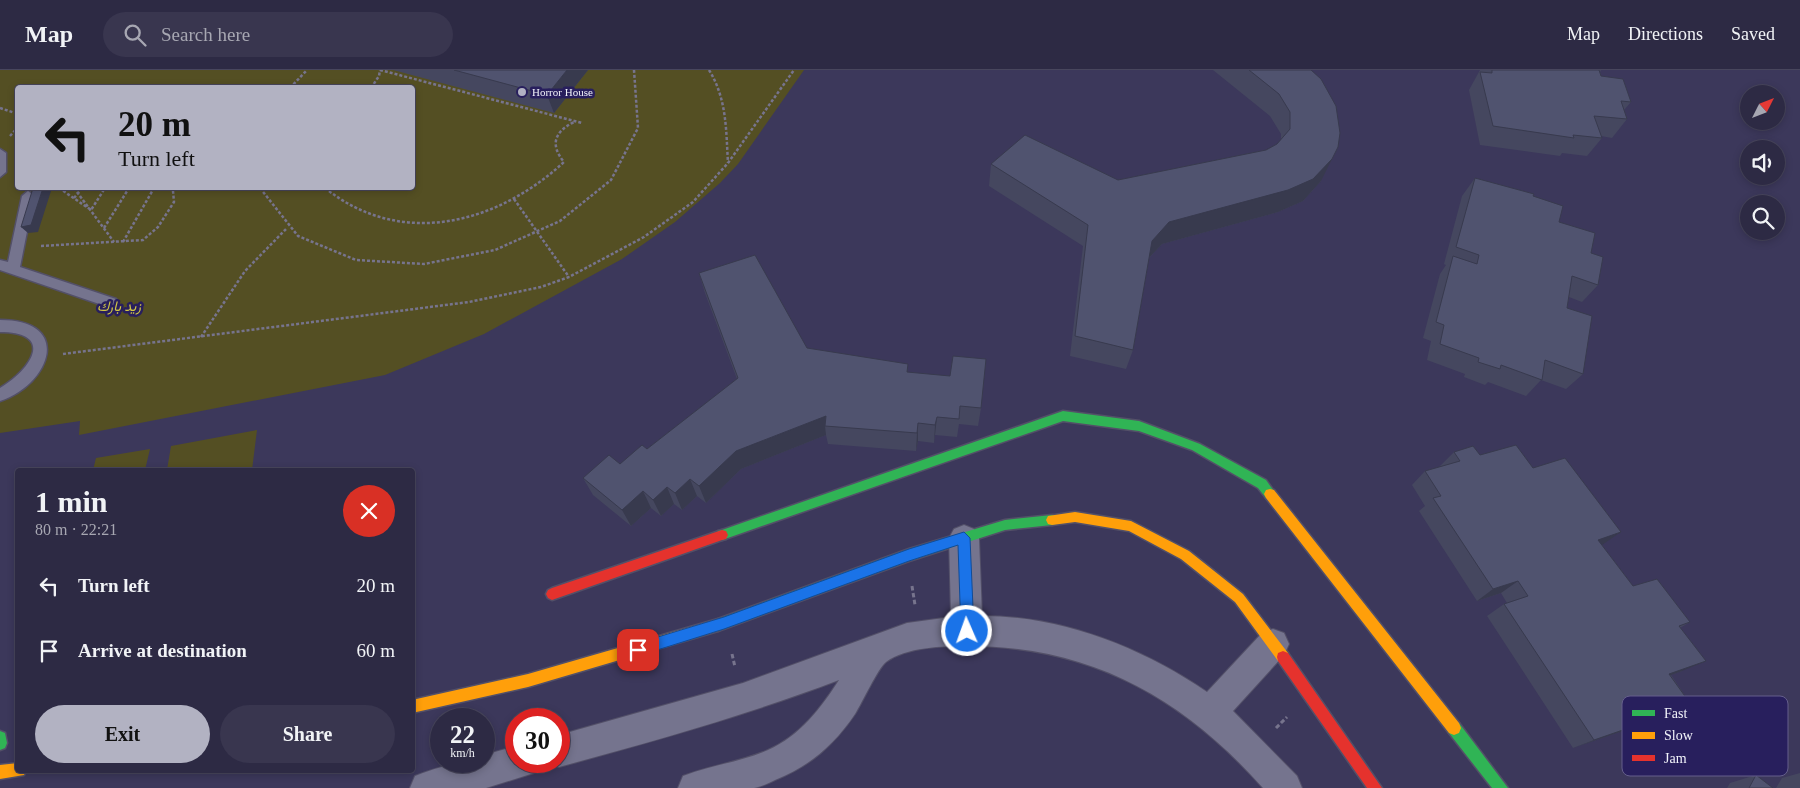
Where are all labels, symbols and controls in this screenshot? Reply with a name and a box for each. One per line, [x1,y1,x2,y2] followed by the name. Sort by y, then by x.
[103,12,453,57] search box
[25,21,73,47] text: Map
[121,21,149,49] icon: search
[161,24,250,45] text: Search here
[1567,24,1600,44] text: Map
[1628,24,1703,44] text: Directions
[1731,24,1775,44] text: Saved
[1740,85,1785,130] north arrow
[1740,85,1785,240] map controls
[516,86,528,98] marker: Horror House
[532,86,593,98] place label: Horror House
[35,105,100,170] icon: left
[118,105,191,144] text: 20 m
[1740,140,1785,185] button: sound
[118,146,195,171] text: Turn left
[1740,195,1785,240] button: search
[97,299,142,315] park label: زيد بارك
[35,485,108,518] text: 1 min
[343,485,395,537] button: close
[35,521,117,538] text: 80 m · 22:21
[35,572,63,600] icon: left
[78,575,150,596] text: Turn left
[356,575,395,596] text: 20 m
[940,604,992,656] position arrow
[617,629,659,671] pin
[624,636,652,664] icon: arrive
[35,637,63,665] icon: arrive
[78,640,247,661] text: Arrive at destination
[356,640,395,661] text: 60 m
[1622,696,1788,776] legend
[35,705,210,763] button: Exit
[220,705,395,763] button: Share
[1664,706,1687,721] text: Fast
[505,708,570,773] speed limit sign: 30
[450,721,475,748] text: 22
[1664,728,1694,743] text: Slow
[450,746,475,760] text: km/h
[1664,751,1687,766] text: Jam

